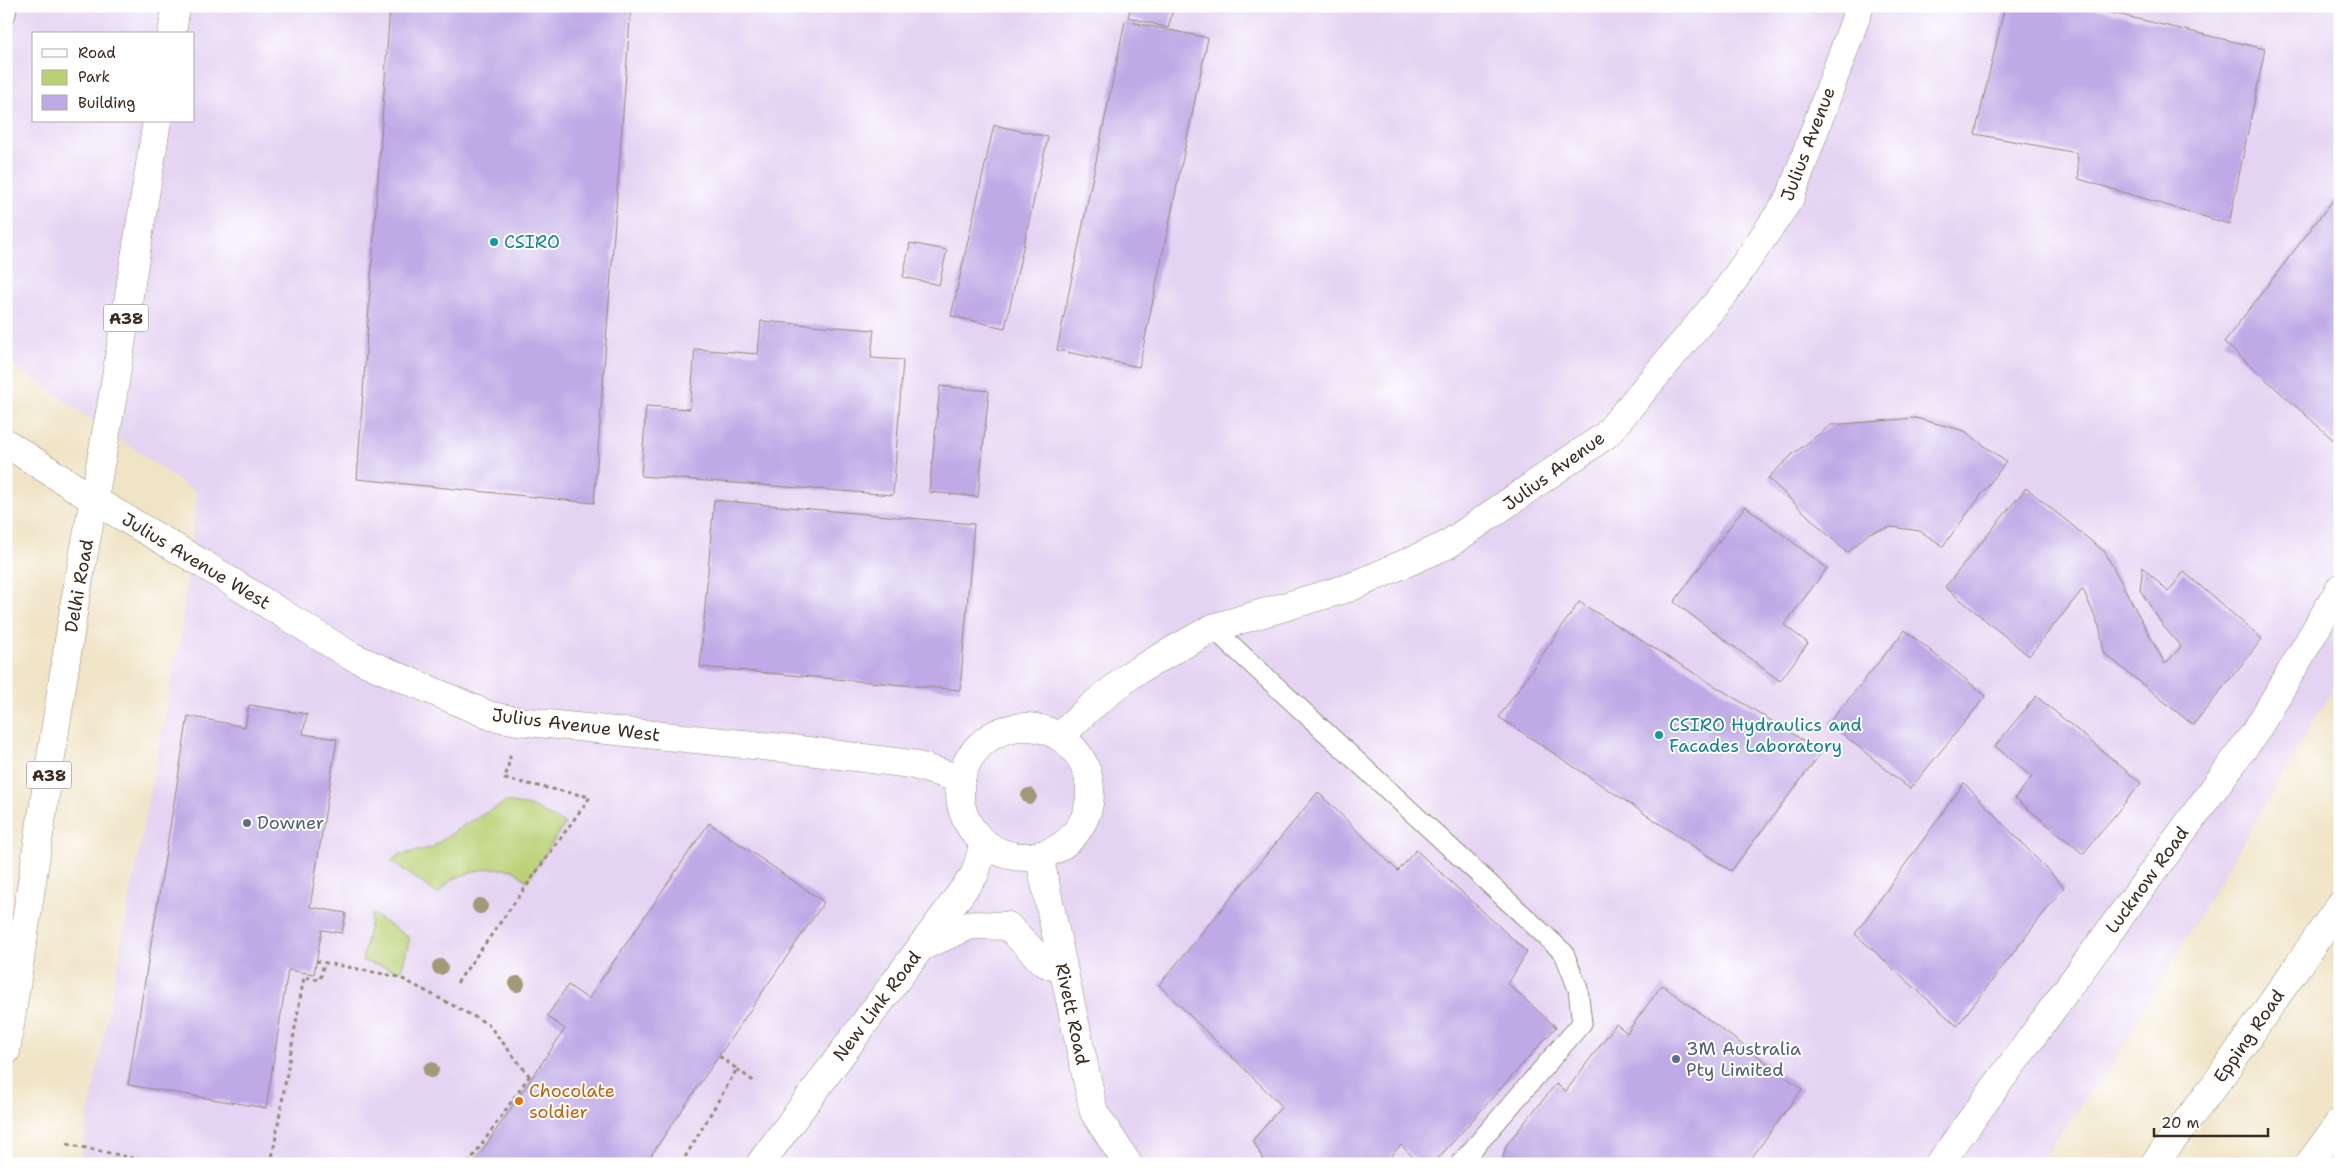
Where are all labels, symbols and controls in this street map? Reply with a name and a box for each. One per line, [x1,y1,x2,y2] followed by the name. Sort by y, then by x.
[32,32,195,122] legend
[78,43,116,63] text: Road
[78,67,110,87] text: Park
[1775,84,1841,204] street label: Julius Avenue
[78,93,135,113] text: Building
[504,230,560,254] place label: CSIRO
[488,236,500,248] marker: CSIRO
[104,304,148,332] road number: A38
[1498,426,1610,516] street label: Julius Avenue
[117,507,275,615] street label: Julius Avenue West
[59,537,99,635] street label: Delhi Road
[491,703,662,747] street label: Julius Avenue West
[1669,713,1862,758] place label: CSIRO Hydraulics and Facades Laboratory
[1653,729,1665,741] marker: CSIRO Hydraulics and Facades Laboratory
[27,762,72,788] road number: A38
[257,811,324,835] place label: Downer
[241,817,253,829] marker: Downer
[2100,822,2194,938] street label: Lucknow Road
[828,946,926,1066] street label: New Link Road
[1050,961,1094,1067] street label: Rivett Road
[2208,985,2290,1087] street label: Epping Road
[1686,1037,1801,1082] place label: 3M Australia Pty Limited
[1670,1053,1682,1065] marker: 3M Australia Pty Limited
[529,1079,615,1124] place label: Chocolate soldier
[513,1095,525,1107] marker: Chocolate soldier
[2154,1105,2267,1137] scale bar
[2161,1113,2200,1133] text: 20 m

